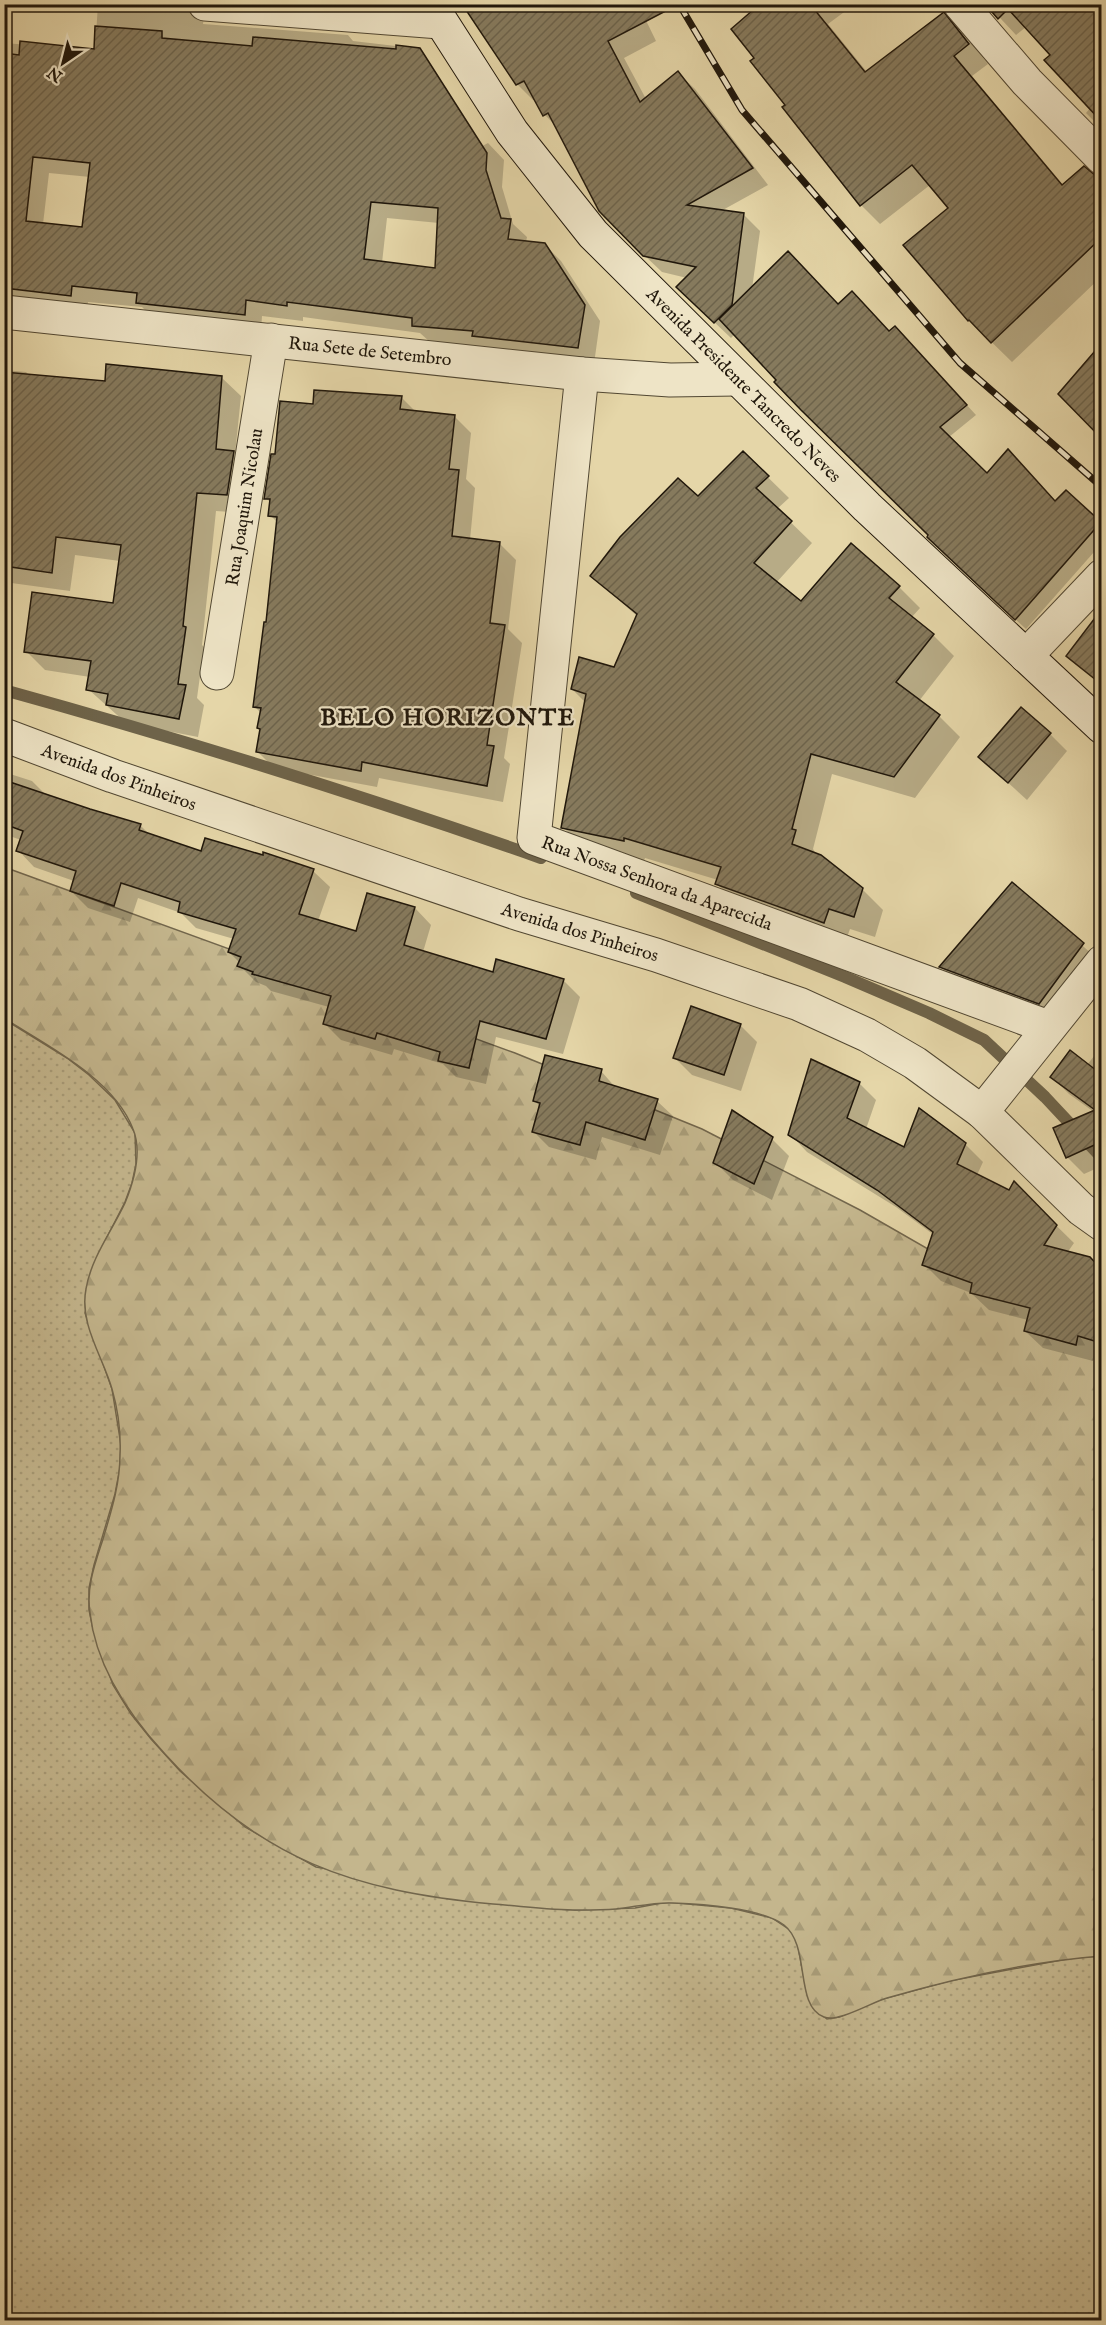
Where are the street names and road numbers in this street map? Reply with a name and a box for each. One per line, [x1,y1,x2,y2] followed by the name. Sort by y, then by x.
[640,283,845,488] street label: Avenida Presidente Tancredo Neves
[287,332,453,373] street label: Rua Sete de Setembro
[222,427,269,588] street label: Rua Joaquim Nicolau
[37,739,199,817] street label: Avenida dos Pinheiros
[538,832,775,937] street label: Rua Nossa Senhora da Aparecida
[497,898,661,968] street label: Avenida dos Pinheiros

